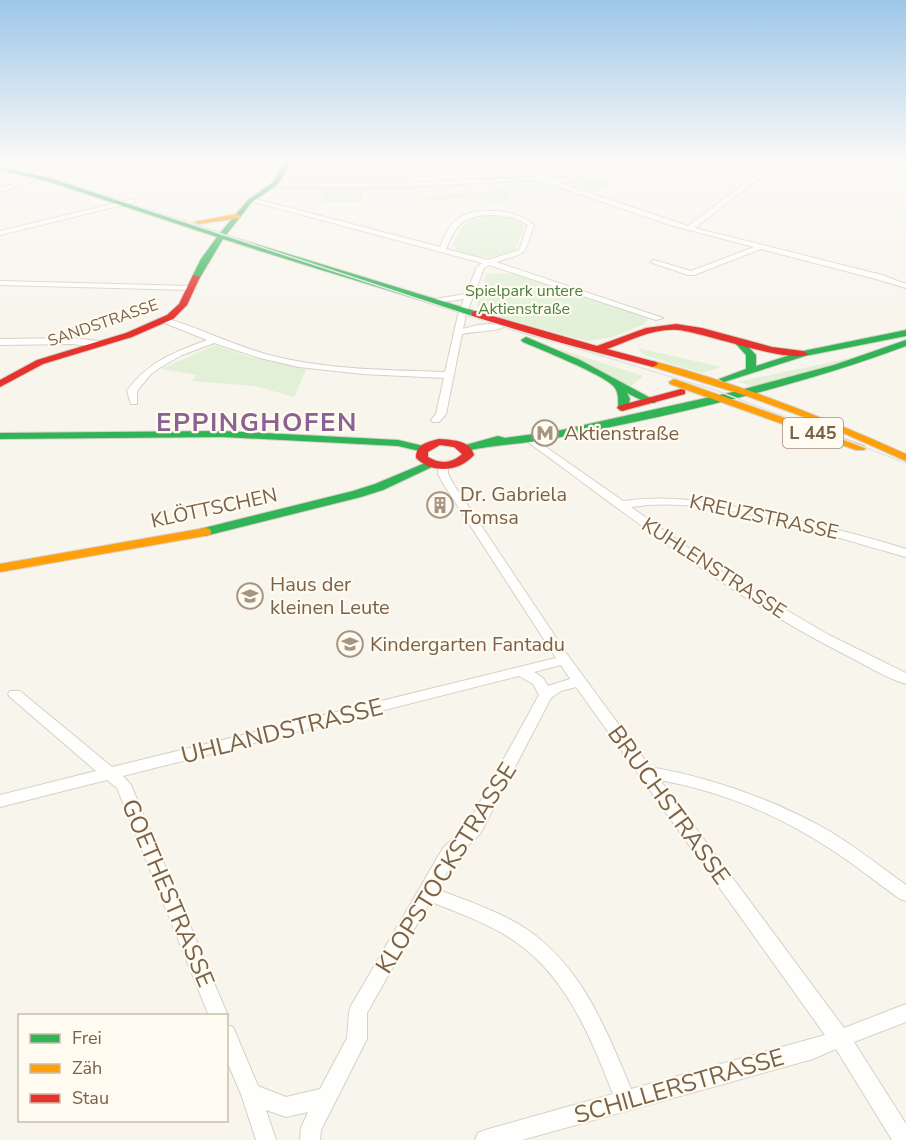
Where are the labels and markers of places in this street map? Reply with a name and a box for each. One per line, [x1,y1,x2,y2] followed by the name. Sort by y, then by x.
[530,418,560,448] metro station icon: Aktienstraße
[564,420,679,447] place label: Aktienstraße
[460,481,567,531] place label: Dr. Gabriela Tomsa
[425,490,455,520] building icon: Dr. Gabriela Tomsa
[270,571,390,621] place label: Haus der kleinen Leute
[235,581,265,611] school or university icon: Haus der kleinen Leute
[335,629,365,659] school or university icon: Kindergarten Fantadu
[370,631,565,658] place label: Kindergarten Fantadu

